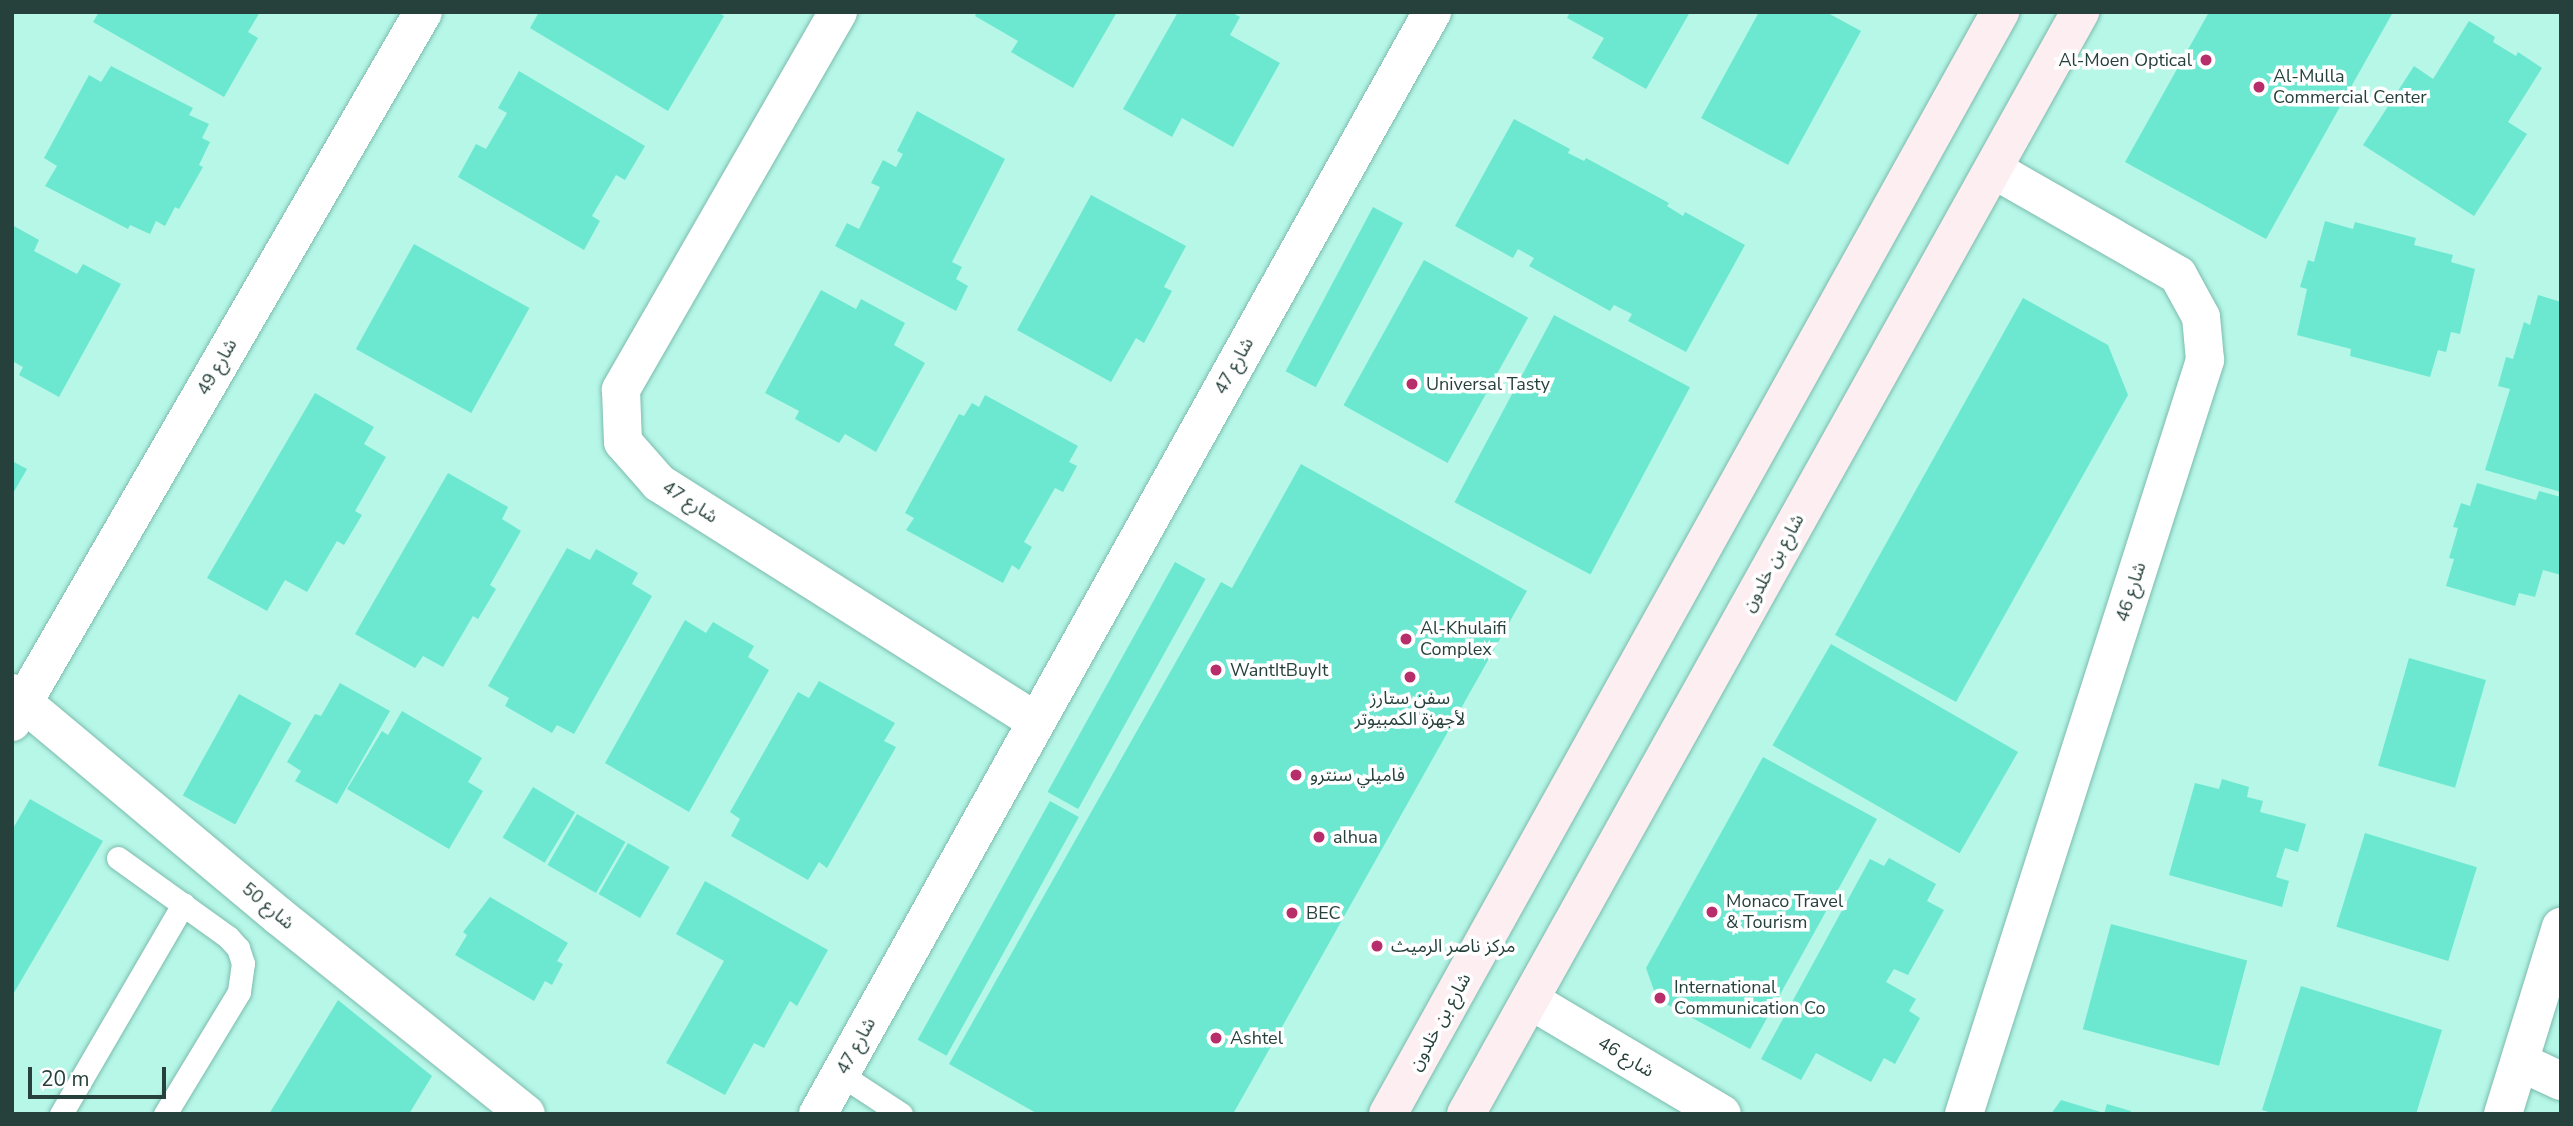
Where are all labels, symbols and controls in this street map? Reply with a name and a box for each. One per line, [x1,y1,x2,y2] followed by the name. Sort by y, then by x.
[2058,49,2192,71] place label: Al-Moen Optical
[2198,52,2214,68] marker: Al-Moen Optical
[2273,66,2427,108] place label: Al-Mulla Commercial Center
[2251,79,2267,95] marker: Al-Mulla Commercial Center
[1210,334,1258,398] street label: شارع 47
[192,335,242,399] street label: شارع 49
[1426,373,1550,395] place label: Universal Tasty
[1404,376,1420,392] marker: Universal Tasty
[658,476,722,528] street label: شارع 47
[1737,510,1809,616] street label: شارع بن خلدون
[2111,560,2151,624] street label: شارع 46
[1420,618,1507,660] place label: Al-Khulaifi Complex
[1398,631,1414,647] marker: Al-Khulaifi Complex
[1230,659,1328,681] place label: WantItBuyIt
[1208,662,1224,678] marker: WantItBuyIt
[1402,669,1418,685] marker: سفن ستارز لأجهزة الكمبيوتر
[1355,688,1465,730] place label: سفن ستارز لأجهزة الكمبيوتر
[1310,764,1405,786] place label: فاميلي سنترو
[1288,767,1304,783] marker: فاميلي سنترو
[1333,826,1378,848] place label: alhua
[1311,829,1327,845] marker: alhua
[238,878,298,934] street label: شارع 50
[1726,891,1843,934] place label: Monaco Travel & Tourism
[1306,902,1341,924] place label: BEC
[1704,904,1720,920] marker: Monaco Travel & Tourism
[1284,905,1300,921] marker: BEC
[1391,935,1515,957] place label: مركز ناصر الرميث
[1369,938,1385,954] marker: مركز ناصر الرميث
[1404,969,1476,1075] street label: شارع بن خلدون
[1674,977,1825,1020] place label: International Communication Co
[1652,990,1668,1006] marker: International Communication Co
[832,1014,880,1078] street label: شارع 47
[1230,1027,1283,1049] place label: Ashtel
[1208,1030,1224,1046] marker: Ashtel
[1594,1032,1658,1082] street label: شارع 46
[32,1052,170,1096] scale bar
[41,1065,90,1093] text: 20 m

